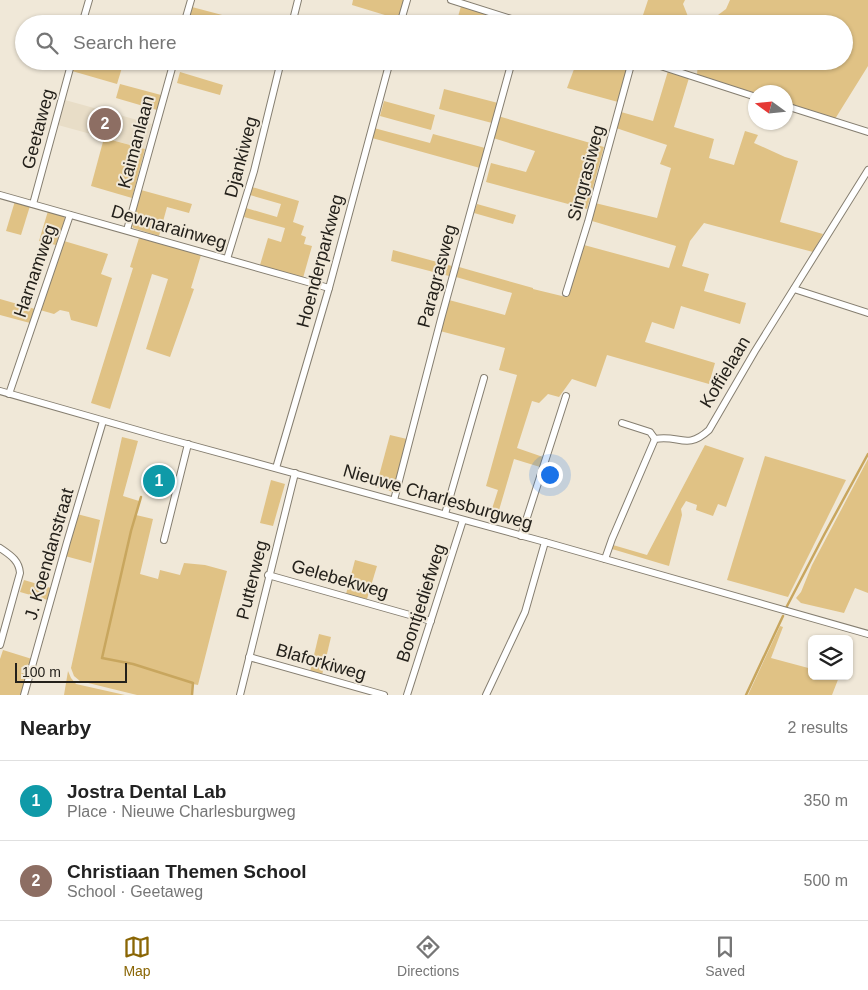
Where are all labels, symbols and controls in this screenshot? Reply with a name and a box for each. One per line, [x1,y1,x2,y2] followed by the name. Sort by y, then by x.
[15,15,853,70] search box
[33,29,61,57] icon: search
[73,32,177,53] text: Search here
[748,85,793,130] north arrow
[18,87,58,171] street label: Geetaweg
[114,94,158,190] street label: Kaimanlaan
[89,105,121,143] pin: 2
[221,114,261,200] street label: Djankiweg
[564,123,608,223] street label: Singrasiweg
[293,192,347,330] street label: Hoenderparkweg
[109,201,229,253] street label: Dewnarainweg
[10,222,60,320] street label: Harnamweg
[414,222,460,330] street label: Paragrasweg
[696,333,754,411] street label: Koffielaan
[341,460,535,534] street label: Nieuwe Charlesburgweg
[143,462,175,500] pin: 1
[537,462,563,488] your location
[21,486,77,622] street label: J. Koendanstraat
[232,538,272,622] street label: Putterweg
[392,541,450,665] street label: Boontjediefweg
[289,556,391,602] street label: Gelebekweg
[808,635,853,680] map controls
[808,635,853,680] button: layers
[274,640,368,684] street label: Blaforkiweg
[15,660,128,683] scale bar
[22,664,61,680] text: 100 m
[20,716,91,739] text: Nearby
[788,719,848,736] text: 2 results
[67,781,226,802] text: Jostra Dental Lab
[32,792,40,809] text: 1
[804,792,848,809] text: 350 m
[67,803,296,820] text: Place · Nieuwe Charlesburgweg
[67,861,307,882] text: Christiaan Themen School
[32,872,40,889] text: 2
[804,872,848,889] text: 500 m
[67,883,203,900] text: School · Geetaweg
[123,933,151,979] tab: Map
[397,933,459,979] tab: Directions
[705,933,745,979] tab: Saved

